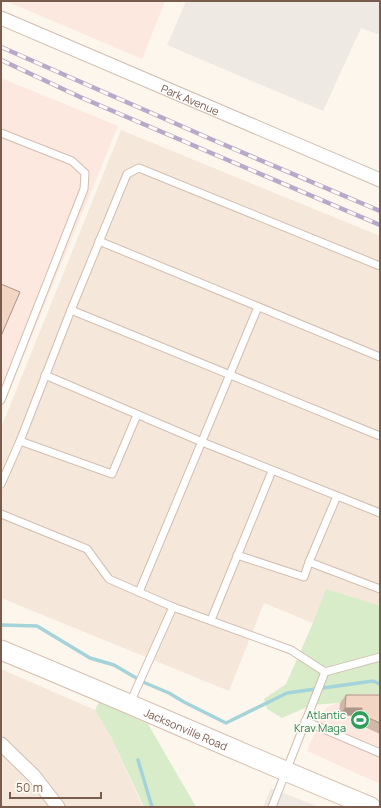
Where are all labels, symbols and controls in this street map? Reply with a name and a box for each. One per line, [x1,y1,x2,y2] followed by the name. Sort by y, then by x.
[159,80,222,118] street label: Park Avenue
[142,704,230,753] street label: Jacksonville Road
[294,707,346,735] place label: Atlantic Krav Maga
[349,709,371,731] sports icon: Atlantic Krav Maga
[10,774,101,800] scale bar
[16,779,43,796] text: 50 m

